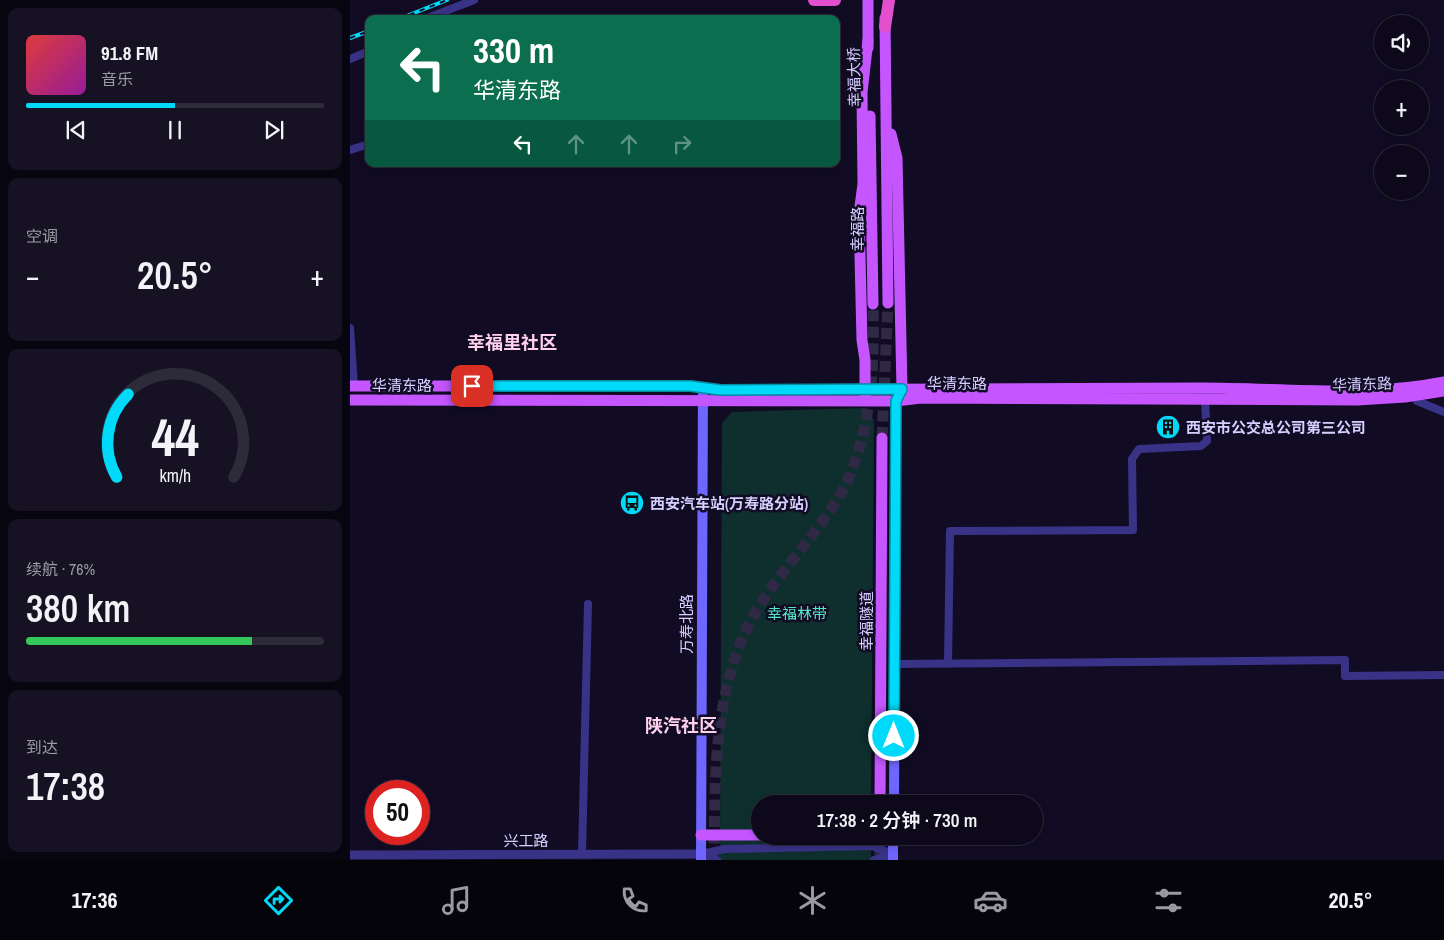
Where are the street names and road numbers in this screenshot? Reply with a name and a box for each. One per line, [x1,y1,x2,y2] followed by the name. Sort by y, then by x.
[843,47,865,107] street label: 幸福大桥
[847,206,868,252] street label: 幸福路
[1332,372,1392,396] street label: 华清东路
[927,373,987,394] street label: 华清东路
[372,375,432,396] street label: 华清东路
[856,591,877,651] street label: 幸福隧道
[676,594,697,654] street label: 万寿北路
[503,830,549,851] street label: 兴工路

